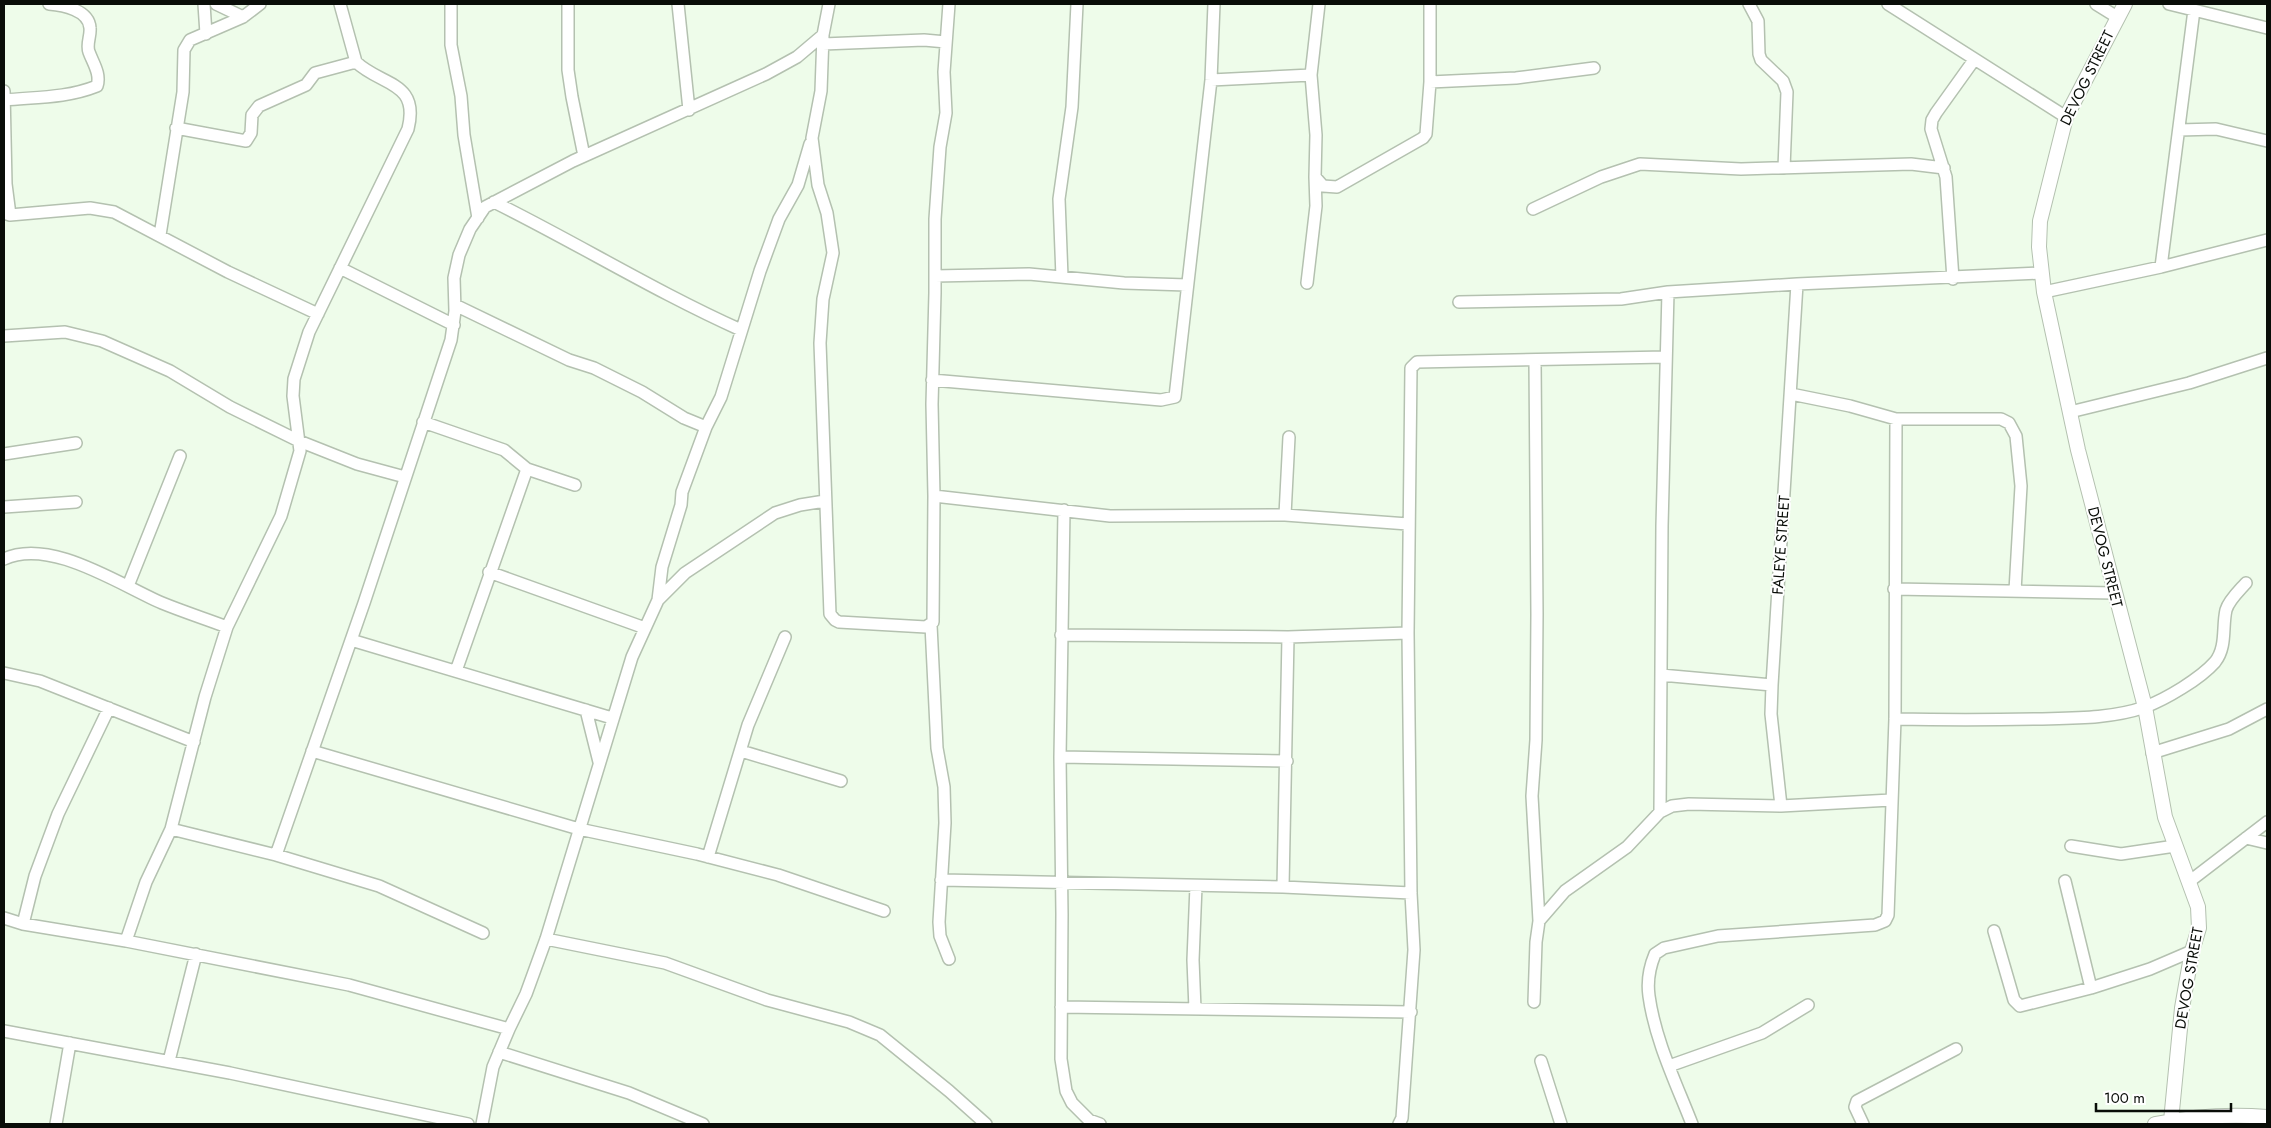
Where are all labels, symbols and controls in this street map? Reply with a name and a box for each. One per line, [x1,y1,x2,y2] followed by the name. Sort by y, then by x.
[2054,27,2120,129] street label: DEVOG STREET
[1767,495,1795,595] street label: FALEYE STREET
[2082,504,2128,610] street label: DEVOG STREET
[2169,925,2209,1031] street label: DEVOG STREET
[2096,1080,2231,1112] scale bar
[2104,1087,2145,1109] text: 100 m

